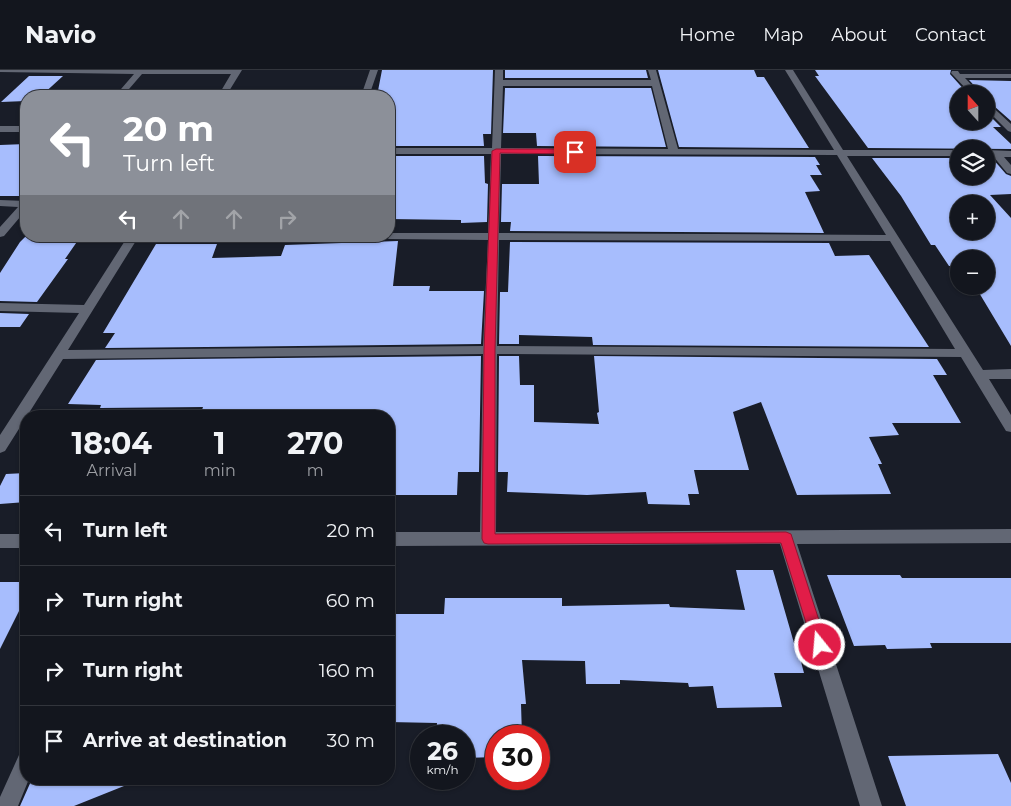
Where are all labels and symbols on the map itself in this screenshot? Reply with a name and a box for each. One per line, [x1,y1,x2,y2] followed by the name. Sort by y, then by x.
[950,85,995,130] north arrow
[554,131,596,173] pin
[793,618,845,670] position arrow
[485,725,550,790] speed limit sign: 30

